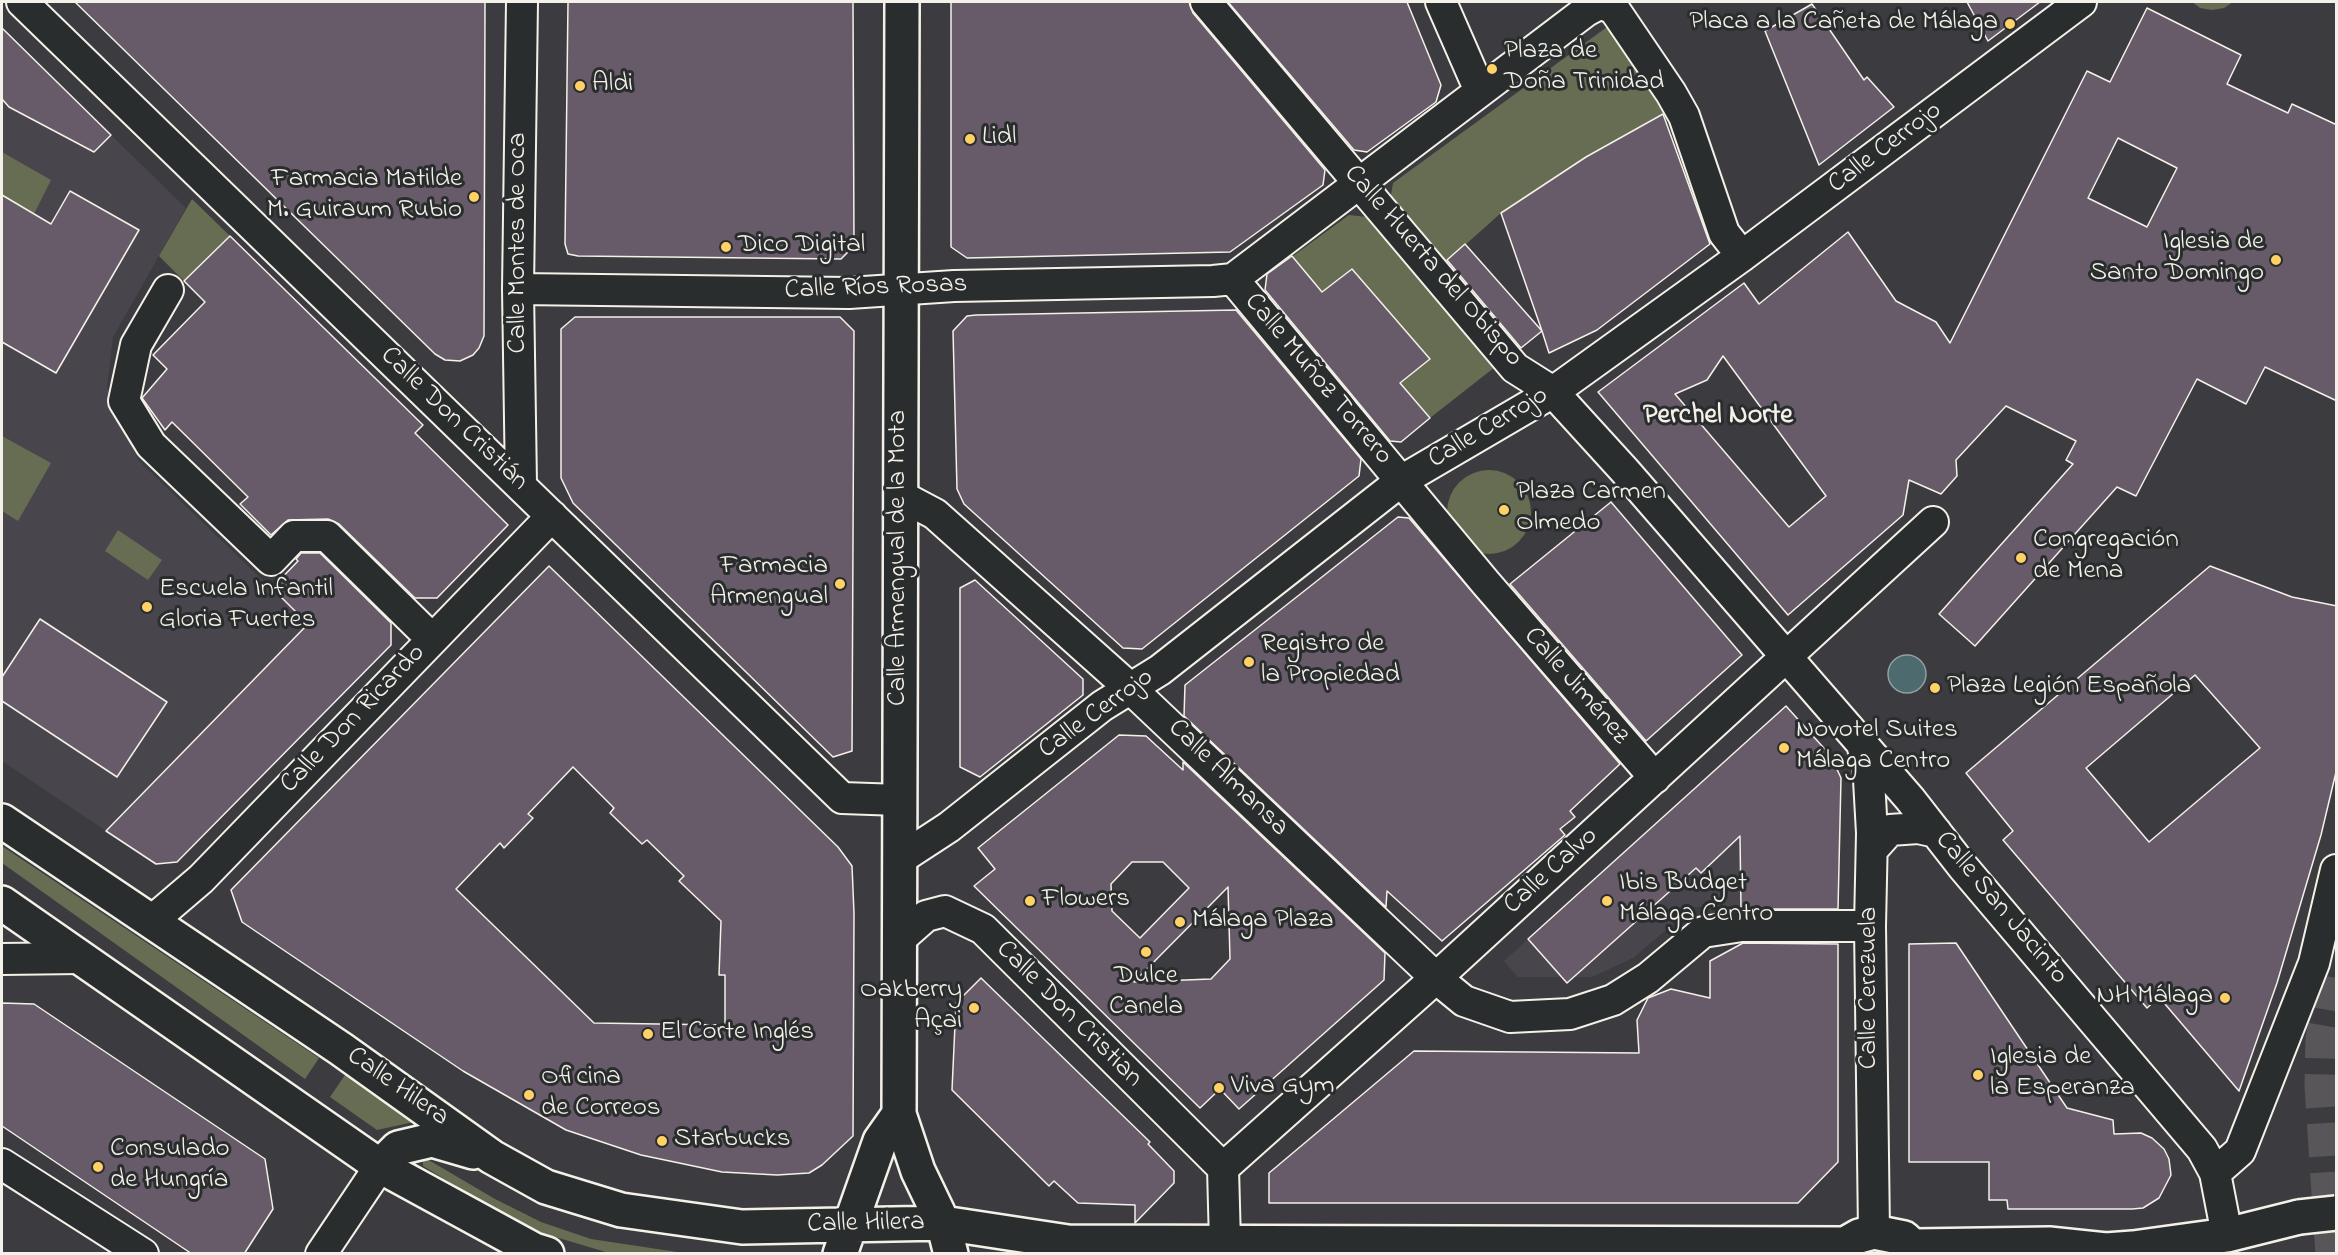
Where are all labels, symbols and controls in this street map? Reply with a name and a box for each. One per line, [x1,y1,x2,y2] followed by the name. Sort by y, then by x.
[1689,8,1998,40] place label: Placa a la Cañeta de Málaga
[2003,17,2017,31] marker: Placa a la Cañeta de Málaga
[1504,37,1664,100] place label: Plaza de Doña Trinidad
[1485,62,1499,76] marker: Plaza de Doña Trinidad
[592,70,633,102] place label: Aldi
[573,79,587,93] marker: Aldi
[1823,96,1949,202] street label: Calle Cerrojo
[982,123,1017,155] place label: Lidl
[504,132,536,354] street label: Calle Montes de Oca
[963,132,977,146] marker: Lidl
[1335,159,1529,375] street label: Calle Huerta del Obispo
[267,165,462,228] place label: Farmacia Matilde M. Guiraum Rubio
[467,190,481,204] marker: Farmacia Matilde M. Guiraum Rubio
[2090,228,2264,291] place label: Iglesia de Santo Domingo
[738,231,865,263] place label: Dico Digital
[719,240,733,254] marker: Dico Digital
[2269,253,2283,267] marker: Iglesia de Santo Domingo
[784,270,968,308] street label: Calle Ríos Rosas
[1236,288,1398,472] street label: Calle Muñoz Torrero
[372,341,534,499] street label: Calle Don Cristián
[1423,381,1555,477] street label: Calle Cerrojo
[1643,400,1793,434] district label: Perchel Norte
[884,410,916,706] street label: Calle Armengual de la Mota
[1516,478,1666,541] place label: Plaza Carmen Olmedo
[1497,503,1511,517] marker: Plaza Carmen Olmedo
[2033,526,2179,589] place label: Congregación de Mena
[2014,551,2028,565] marker: Congregación de Mena
[710,552,828,615] place label: Farmacia Armengual
[159,575,333,638] place label: Escuela Infantil Gloria Fuertes
[833,577,847,591] marker: Farmacia Armengual
[140,600,154,614] marker: Escuela Infantil Gloria Fuertes
[1515,622,1635,752] street label: Calle Jiménez
[1261,630,1400,693] place label: Registro de la Propiedad
[275,639,433,801] street label: Calle Don Ricardo
[1242,655,1256,669] marker: Registro de la Propiedad
[1033,663,1161,767] street label: Calle Cerrojo
[1947,672,2191,704] place label: Plaza Legión Española
[1928,681,1942,695] marker: Plaza Legión Española
[1160,713,1294,845] street label: Calle Almansa
[1796,716,1958,779] place label: Novotel Suites Málaga Centro
[1777,741,1791,755] marker: Novotel Suites Málaga Centro
[1498,821,1606,923] street label: Calle Calvo
[1926,826,2074,992] street label: Calle San Jacinto
[1619,869,1773,932] place label: Ibis Budget Málaga Centro
[1042,885,1130,917] place label: Flowers
[1023,894,1037,908] marker: Flowers
[1600,894,1614,908] marker: Ibis Budget Málaga Centro
[1192,906,1334,938] place label: Málaga Plaza
[1855,907,1887,1069] street label: Calle Cerezuela
[1173,915,1187,929] marker: Málaga Plaza
[988,935,1148,1095] street label: Calle Don Cristian
[1139,945,1153,959] marker: Dulce Canela
[1109,962,1183,1025] place label: Dulce Canela
[860,976,962,1039] place label: Oakberry Açai
[2096,982,2213,1014] place label: NH Málaga
[2218,991,2232,1005] marker: NH Málaga
[967,1001,981,1015] marker: Oakberry Açai
[660,1018,814,1050] place label: El Corte Inglés
[641,1027,655,1041] marker: El Corte Inglés
[340,1041,454,1135] street label: Calle Hilera
[1990,1043,2135,1106] place label: Iglesia de la Esperanza
[541,1063,661,1126] place label: Oficina de Correos
[1971,1068,1985,1082] marker: Iglesia de la Esperanza
[1231,1072,1335,1104] place label: Viva Gym
[1212,1081,1226,1095] marker: Viva Gym
[522,1088,536,1102] marker: Oficina de Correos
[674,1125,791,1157] place label: Starbucks
[655,1134,669,1148] marker: Starbucks
[110,1135,230,1198] place label: Consulado de Hungría
[91,1160,105,1174] marker: Consulado de Hungría
[807,1208,925,1242] street label: Calle Hilera

